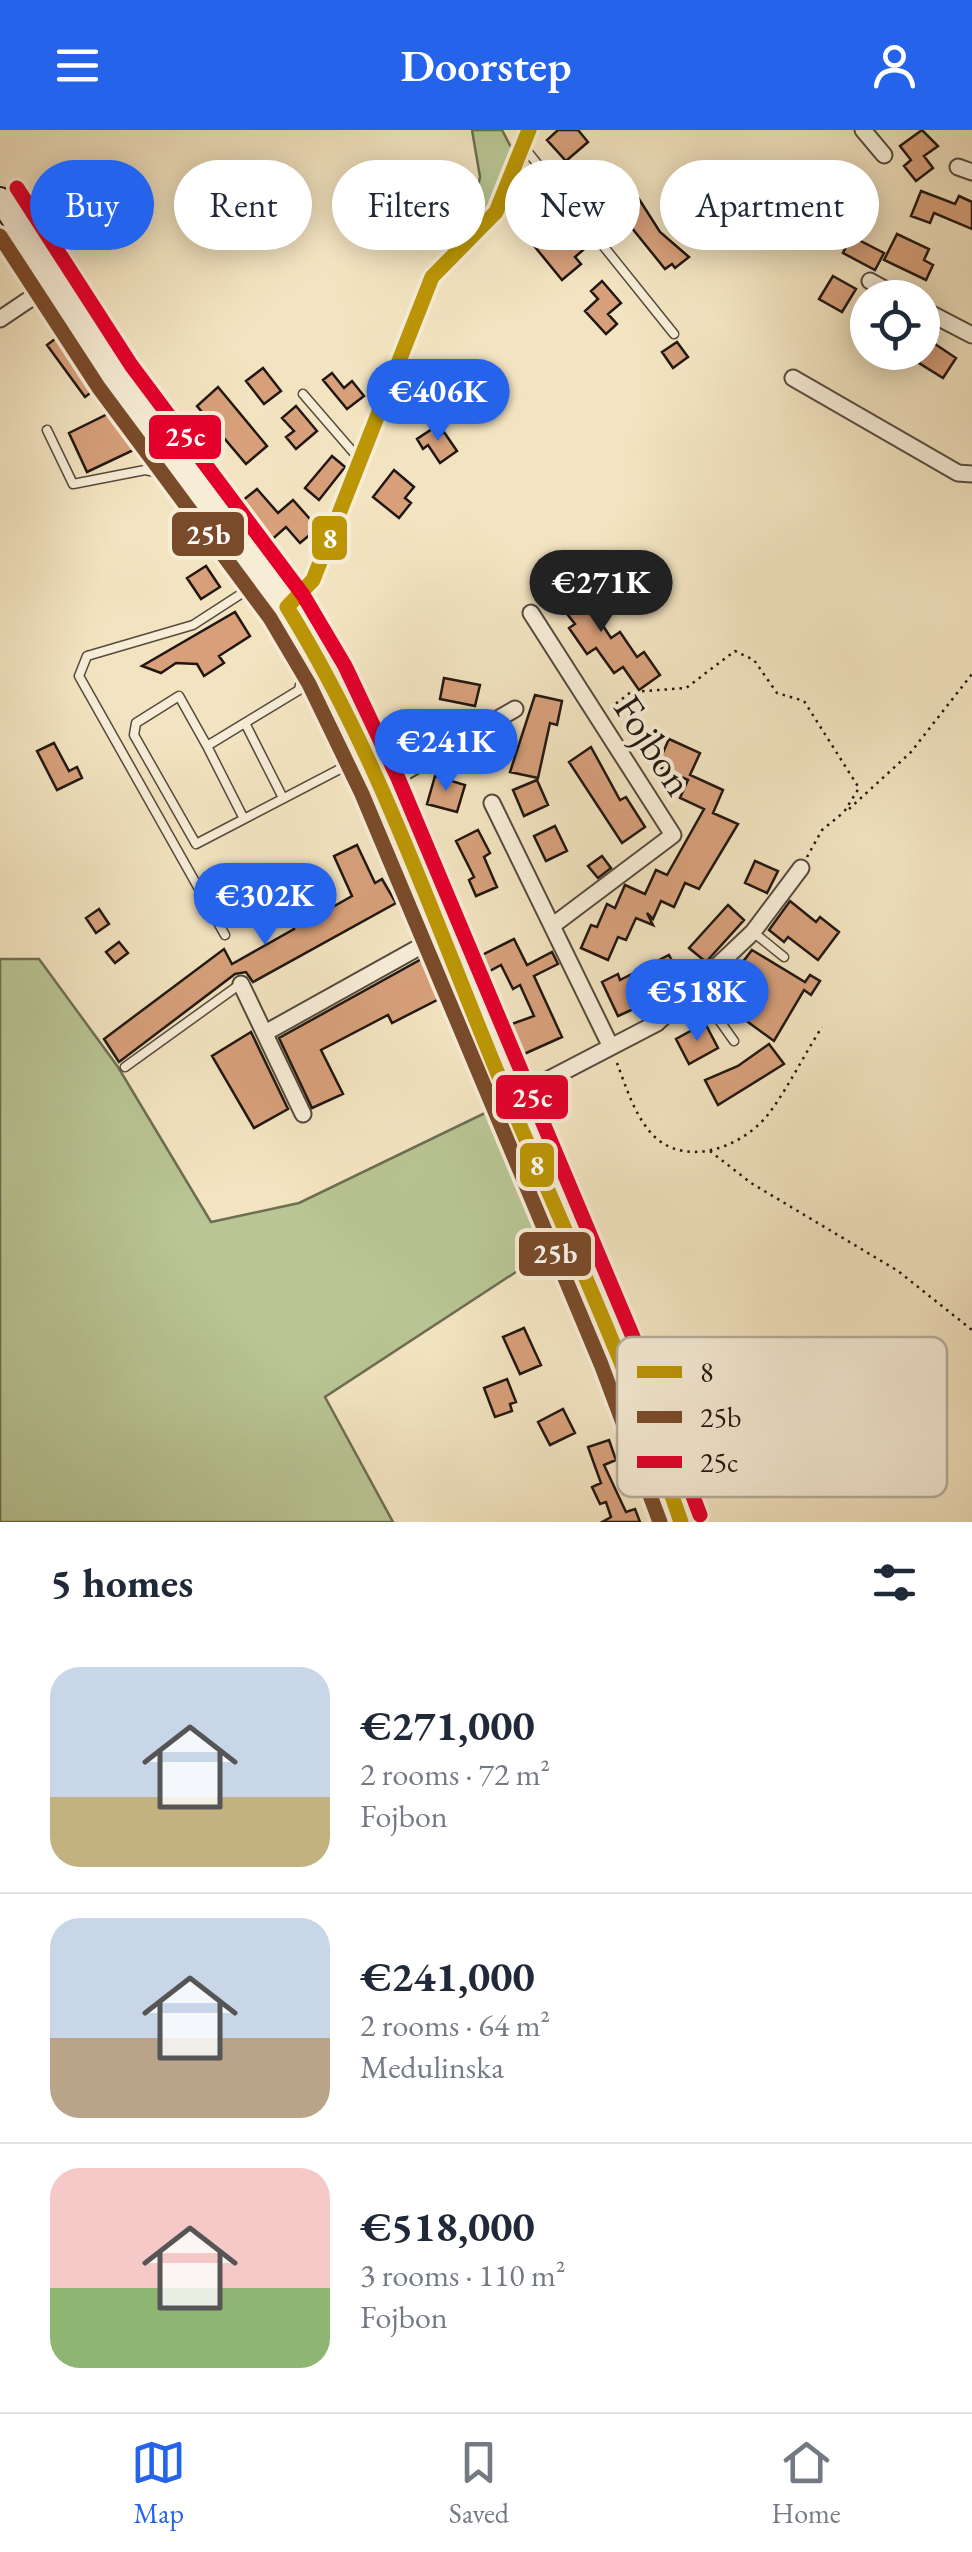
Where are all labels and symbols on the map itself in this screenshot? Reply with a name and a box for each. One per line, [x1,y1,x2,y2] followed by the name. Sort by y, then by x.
[368,359,508,444] pin: €406K
[147,413,223,461] line badge: 25c
[164,418,206,454] text: 25c
[170,510,246,558] line badge: 25b
[310,514,349,562] line badge: 8
[186,516,230,552] text: 25b
[323,520,337,556] text: 8
[531,550,671,635] pin: €271K
[602,685,706,805] street label: Fojbon
[376,709,516,794] pin: €241K
[195,863,335,948] pin: €302K
[627,959,767,1044] pin: €518K
[494,1073,570,1121] line badge: 25c
[511,1079,553,1115] text: 25c
[518,1141,556,1189] line badge: 8
[530,1147,544,1183] text: 8
[517,1230,593,1278] line badge: 25b
[533,1235,577,1271] text: 25b
[617,1337,947,1497] legend
[700,1354,713,1390] text: 8
[700,1399,741,1435] text: 25b
[700,1444,738,1480] text: 25c

